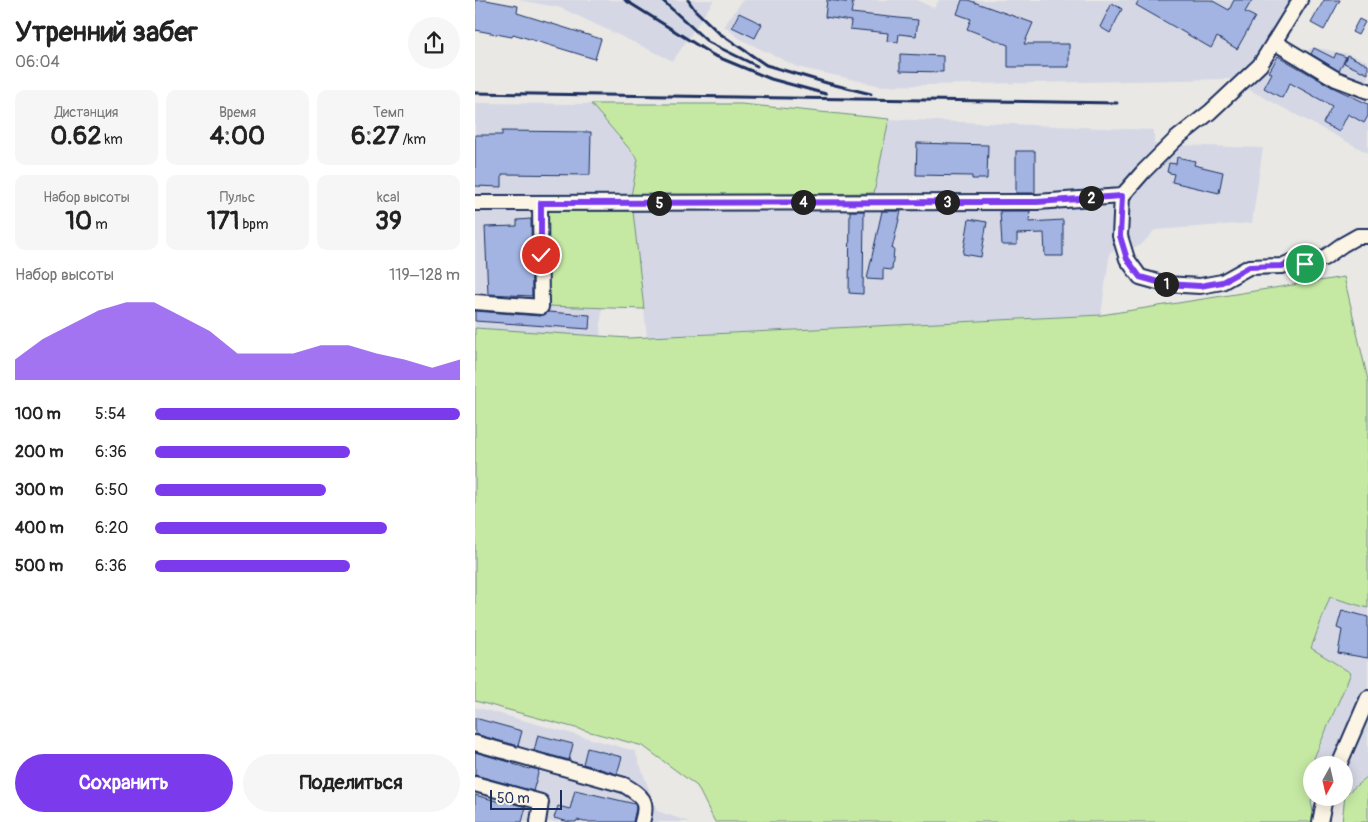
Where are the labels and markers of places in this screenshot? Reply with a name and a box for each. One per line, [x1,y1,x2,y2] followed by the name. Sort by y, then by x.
[1079,186,1103,210] pin: 2
[647,190,671,216] pin: 5
[791,190,815,214] pin: 4
[935,190,959,214] pin: 3
[520,234,562,276] pin
[1284,243,1326,285] pin
[1153,272,1179,296] pin: 1

